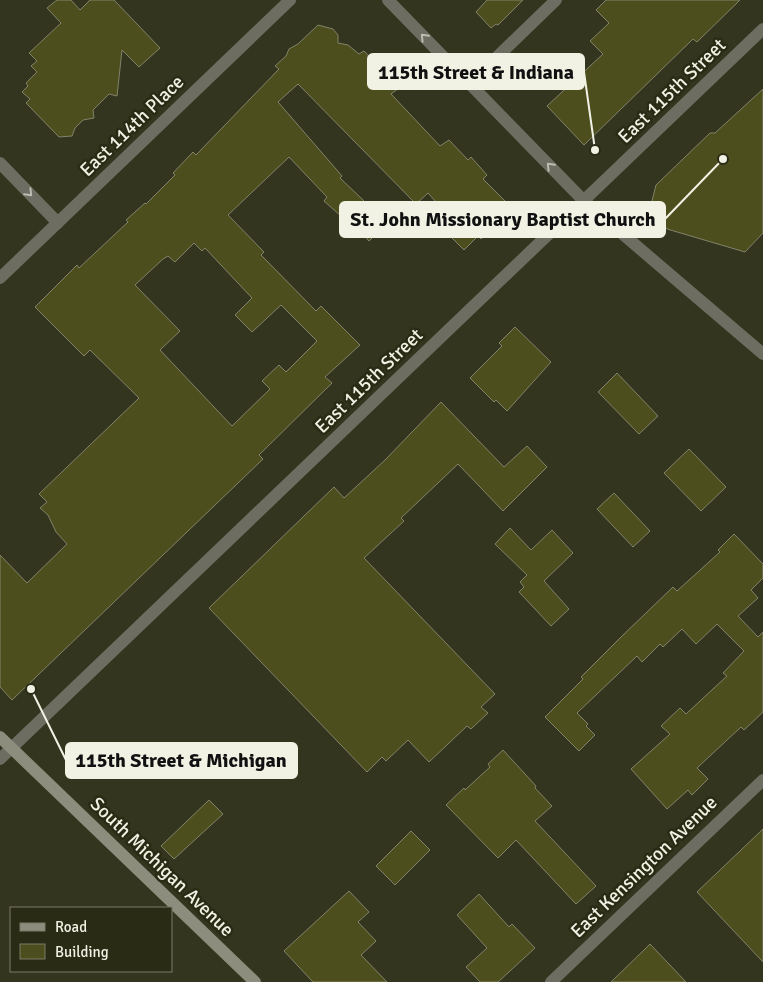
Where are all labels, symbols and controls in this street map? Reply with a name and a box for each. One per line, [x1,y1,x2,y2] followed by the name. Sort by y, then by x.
[613,33,731,149] street label: East 115th Street
[421,34,430,43] one-way arrow
[368,54,584,89] callout: 115th Street & Indiana
[378,60,574,85] text: 115th Street & Indiana
[75,70,189,182] street label: East 114th Place
[547,163,556,172] one-way arrow
[23,187,32,196] one-way arrow
[340,202,665,237] callout: St. John Missionary Baptist Church
[350,207,656,232] text: St. John Missionary Baptist Church
[310,323,428,439] street label: East 115th Street
[66,743,297,778] callout: 115th Street & Michigan
[75,748,287,773] text: 115th Street & Michigan
[566,791,722,943] street label: East Kensington Avenue
[85,792,239,942] street label: South Michigan Avenue
[10,907,172,972] legend
[55,918,87,936] text: Road
[55,943,109,961] text: Building

